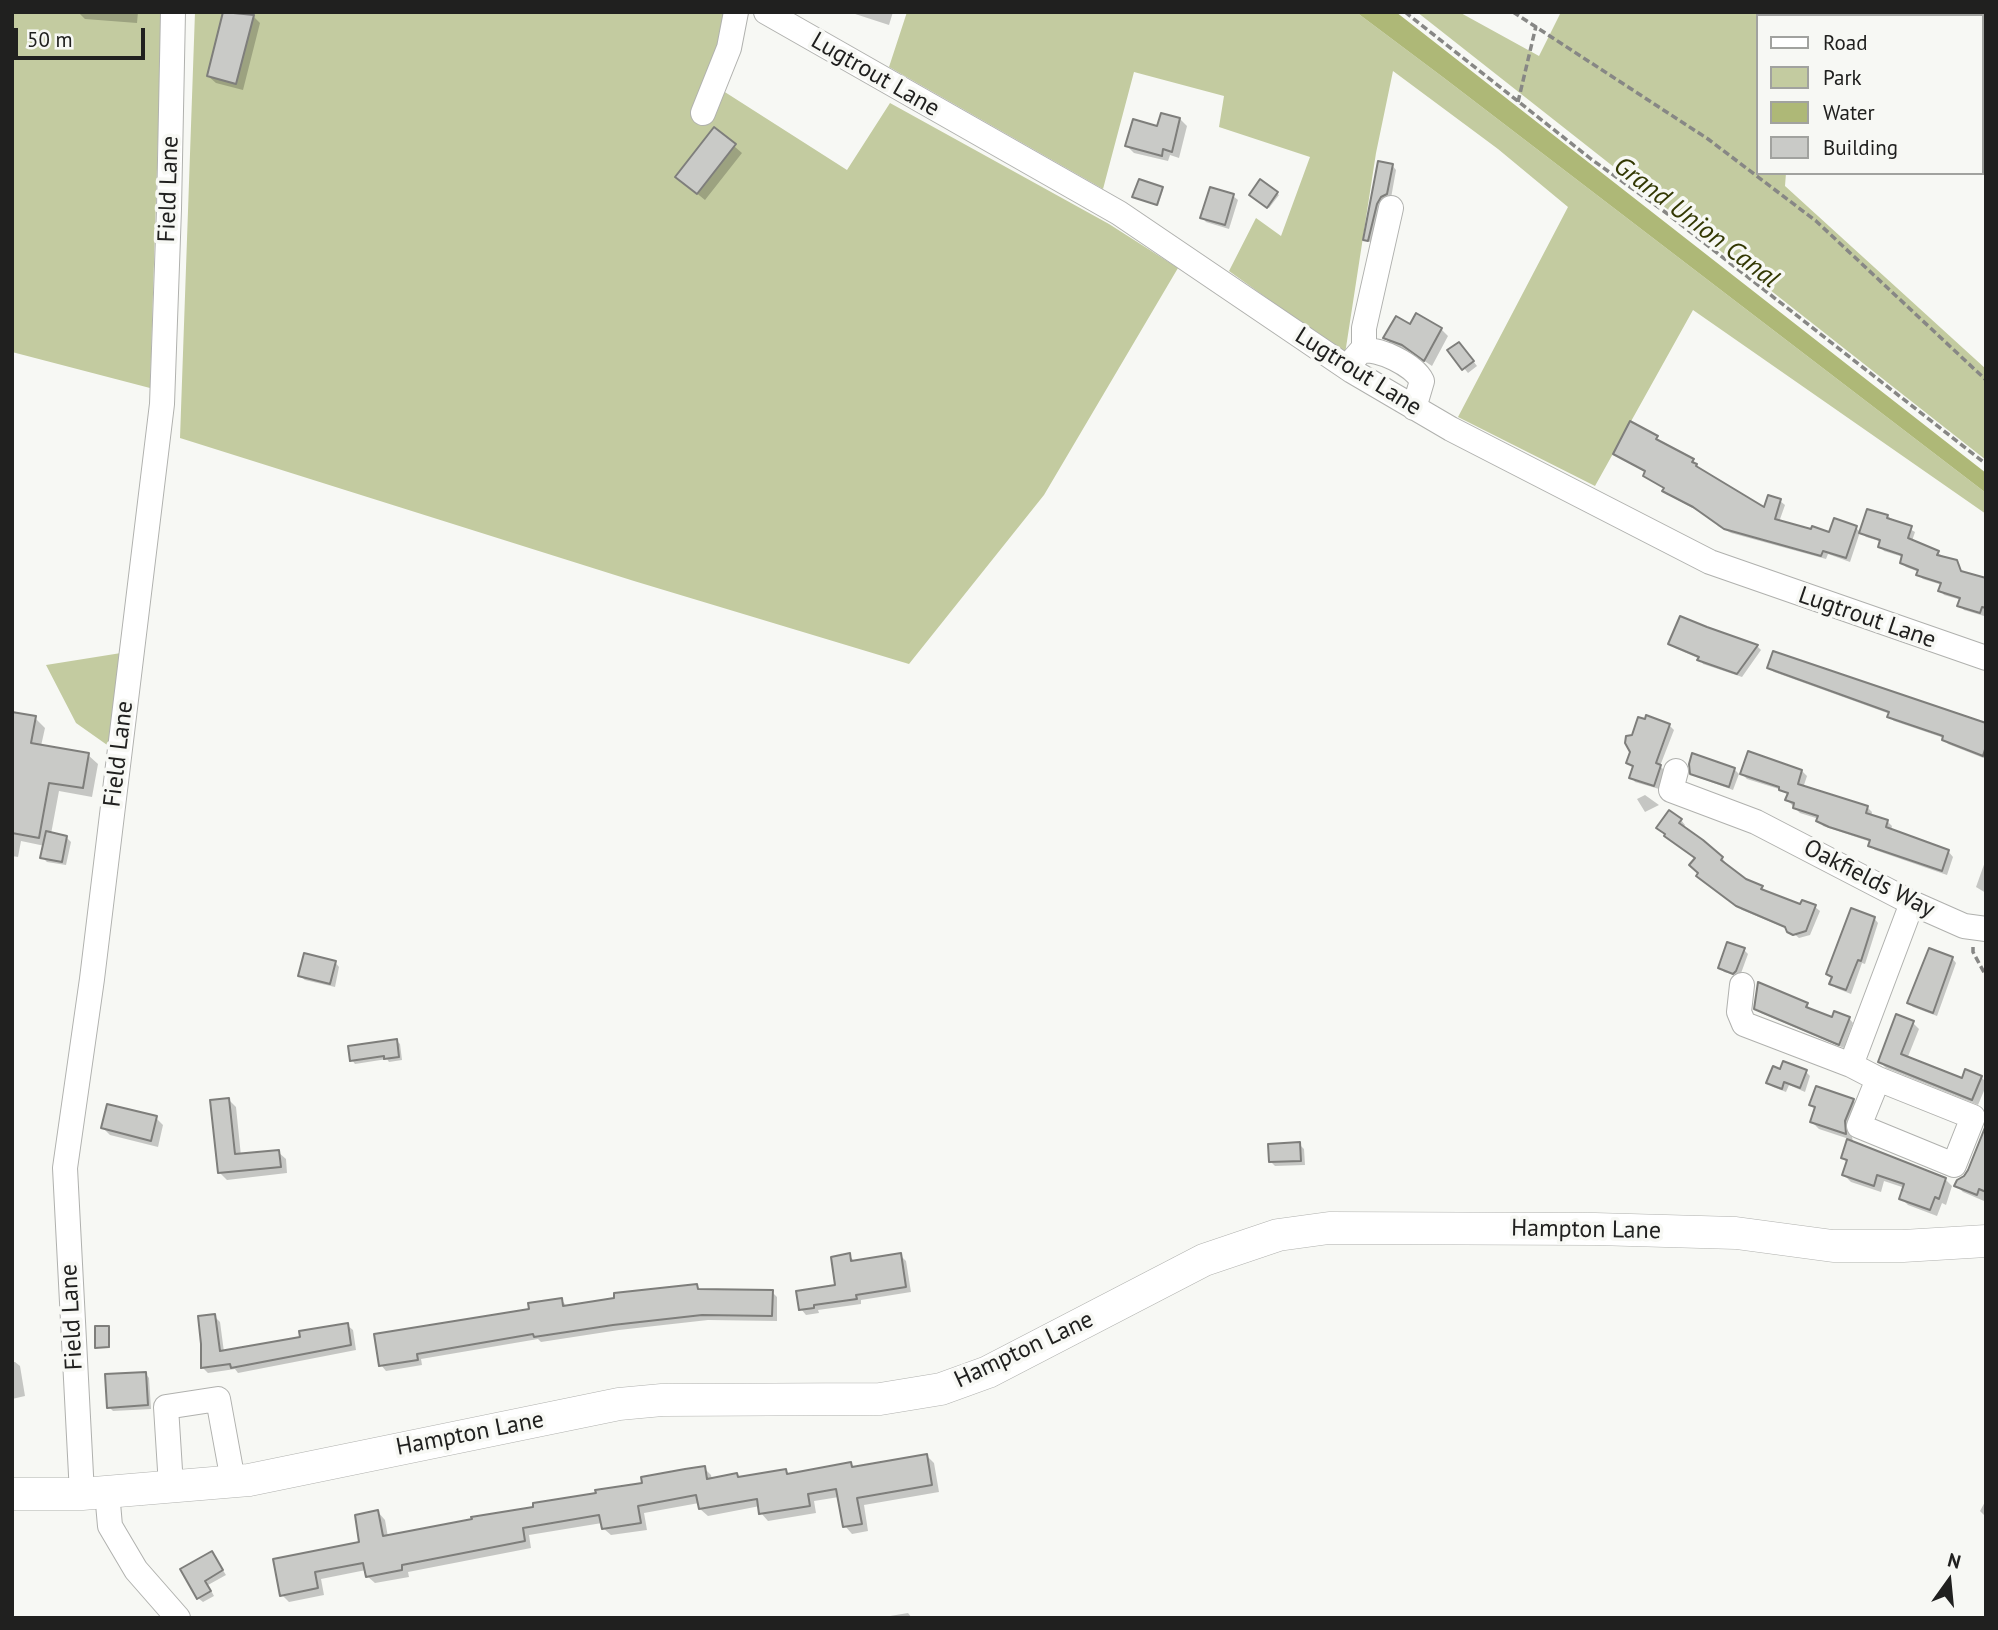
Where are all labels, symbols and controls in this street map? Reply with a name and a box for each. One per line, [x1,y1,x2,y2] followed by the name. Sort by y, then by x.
[18,14,149,58] scale bar
[1756,14,1984,175] legend
[27,26,73,53] text: 50 m
[806,27,944,123] street label: Lugtrout Lane
[1823,29,1867,56] text: Road
[1823,64,1862,91] text: Park
[1823,99,1875,126] text: Water
[1823,134,1898,161] text: Building
[153,135,185,243] street label: Field Lane
[1607,151,1785,295] water label: Grand Union Canal
[1290,322,1426,422] street label: Lugtrout Lane
[1794,581,1940,655] street label: Lugtrout Lane
[98,699,140,809] street label: Field Lane
[1799,834,1939,924] street label: Oakfields Way
[1511,1214,1661,1246] street label: Hampton Lane
[55,1263,89,1371] street label: Field Lane
[950,1305,1098,1395] street label: Hampton Lane
[394,1406,546,1462] street label: Hampton Lane
[1914,1546,1984,1616] north arrow
[1945,1548,1964,1574] text: N

